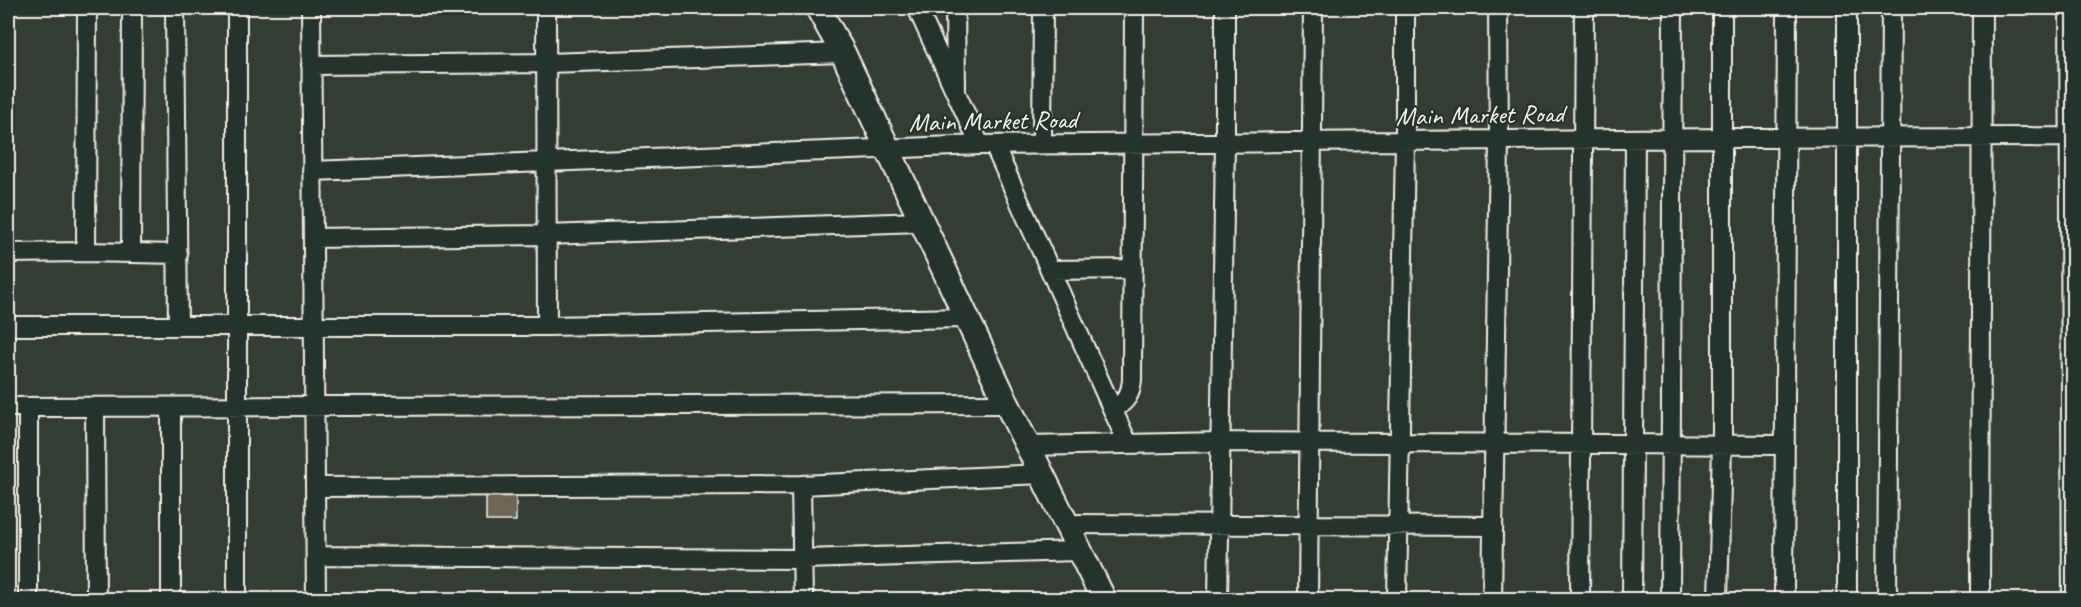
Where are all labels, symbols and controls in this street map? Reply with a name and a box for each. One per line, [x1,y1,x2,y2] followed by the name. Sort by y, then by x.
[1396,97,1568,133] street label: Main Market Road
[909,103,1081,139] street label: Main Market Road

